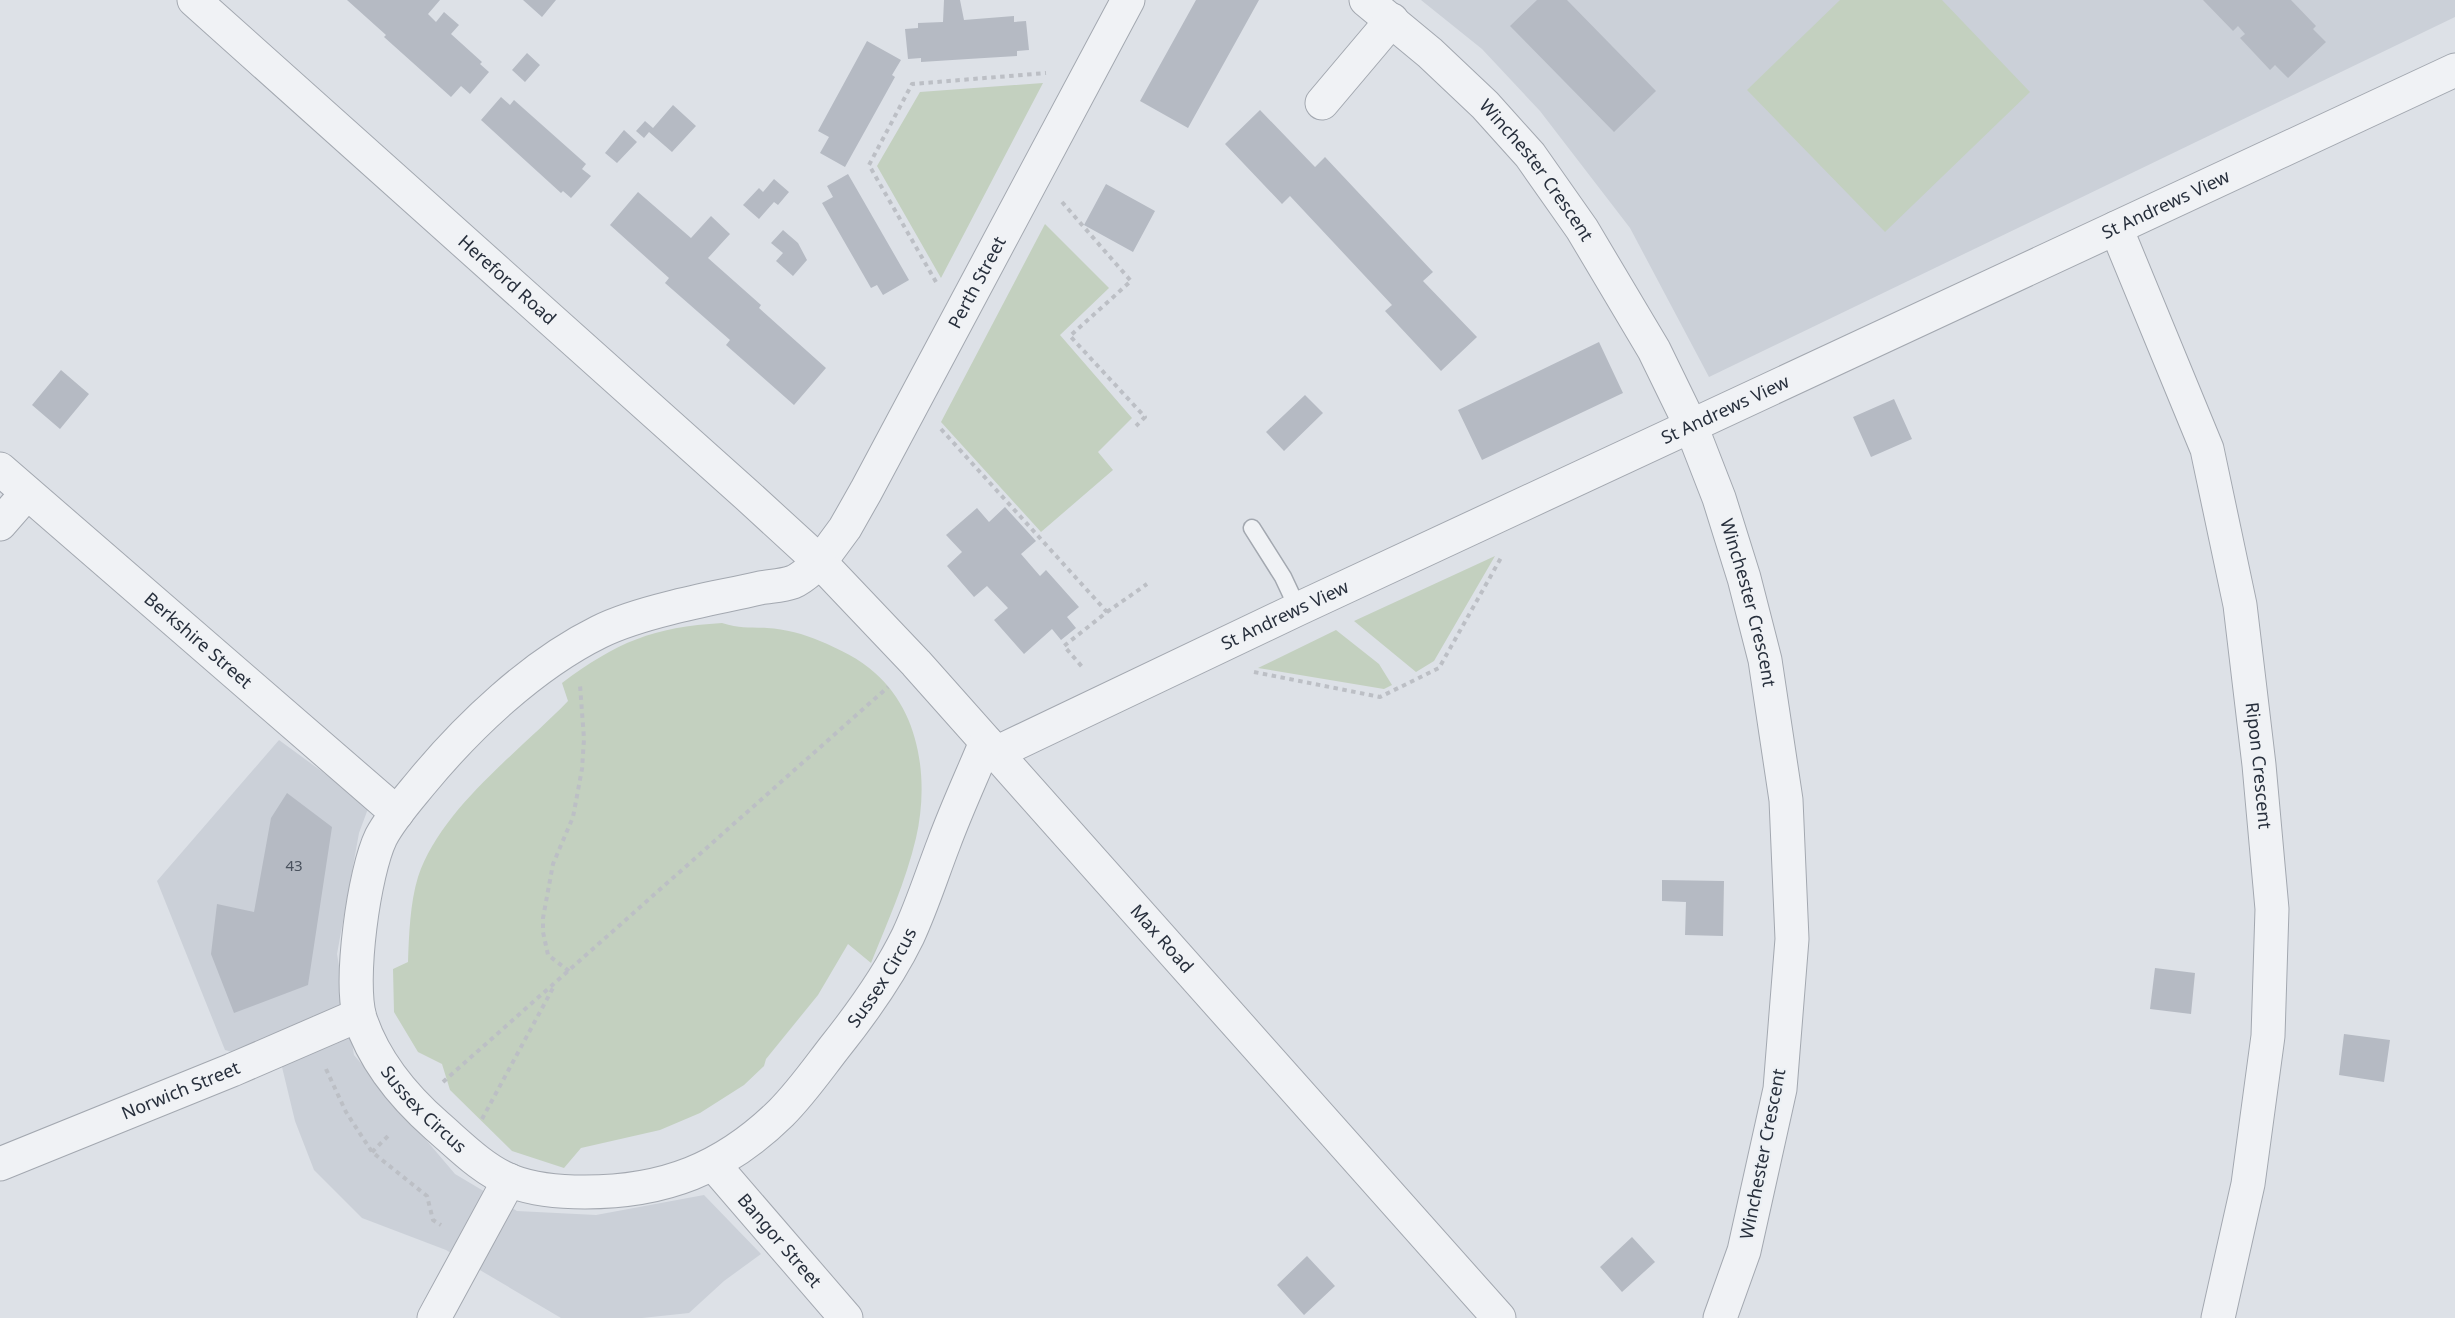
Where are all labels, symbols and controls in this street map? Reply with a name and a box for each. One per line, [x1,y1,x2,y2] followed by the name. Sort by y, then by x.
[1474,94,1600,246] street label: Winchester Crescent
[2098,164,2233,244] street label: St Andrews View
[453,229,562,330] street label: Hereford Road
[942,231,1011,332] street label: Perth Street
[1657,369,1793,449] street label: St Andrews View
[1715,515,1782,689] street label: Winchester Crescent
[1217,574,1352,655] street label: St Andrews View
[140,586,258,694] street label: Berkshire Street
[2241,701,2278,830] street label: Ripon Crescent
[285,855,303,875] house number: 43
[1125,899,1199,978] street label: Max Road
[841,923,921,1032] street label: Sussex Circus
[118,1055,244,1125] street label: Norwich Street
[376,1061,472,1158] street label: Sussex Circus
[1734,1066,1790,1241] street label: Winchester Crescent
[733,1188,828,1293] street label: Bangor Street

